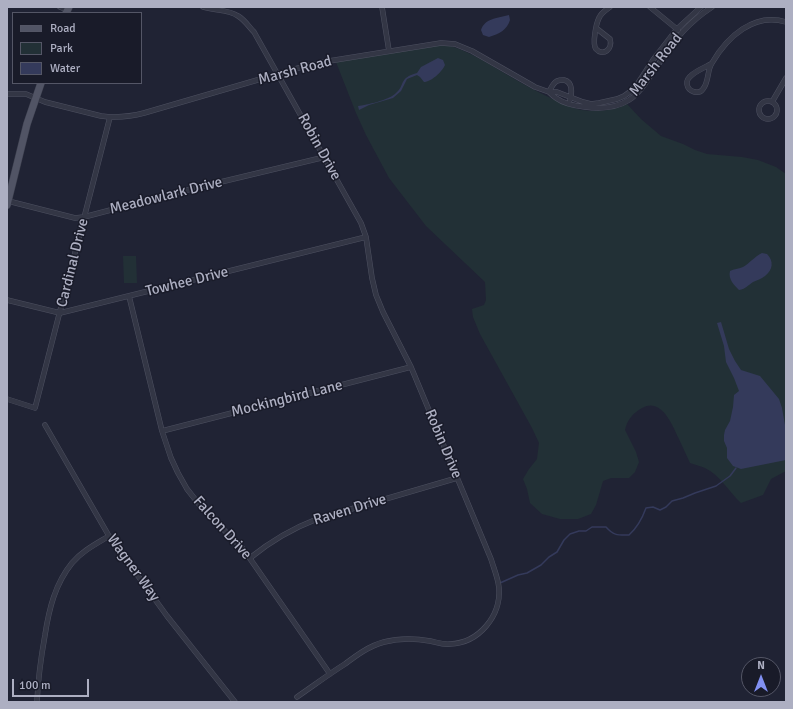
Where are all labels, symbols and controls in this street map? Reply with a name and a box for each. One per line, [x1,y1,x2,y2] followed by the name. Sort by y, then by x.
[12,12,142,84] legend
[50,21,76,36] text: Road
[626,30,686,100] street label: Marsh Road
[50,41,73,56] text: Park
[256,53,334,89] street label: Marsh Road
[50,61,80,76] text: Water
[293,110,345,184] street label: Robin Drive
[108,173,224,219] street label: Meadowlark Drive
[53,217,93,309] street label: Cardinal Drive
[144,263,230,301] street label: Towhee Drive
[229,376,345,422] street label: Mockingbird Lane
[420,407,466,481] street label: Robin Drive
[311,490,389,530] street label: Raven Drive
[189,493,255,563] street label: Falcon Drive
[103,531,163,605] street label: Wagner Way
[741,657,781,697] north arrow
[757,659,765,672] text: N
[14,671,91,697] scale bar
[19,678,51,693] text: 100 m

